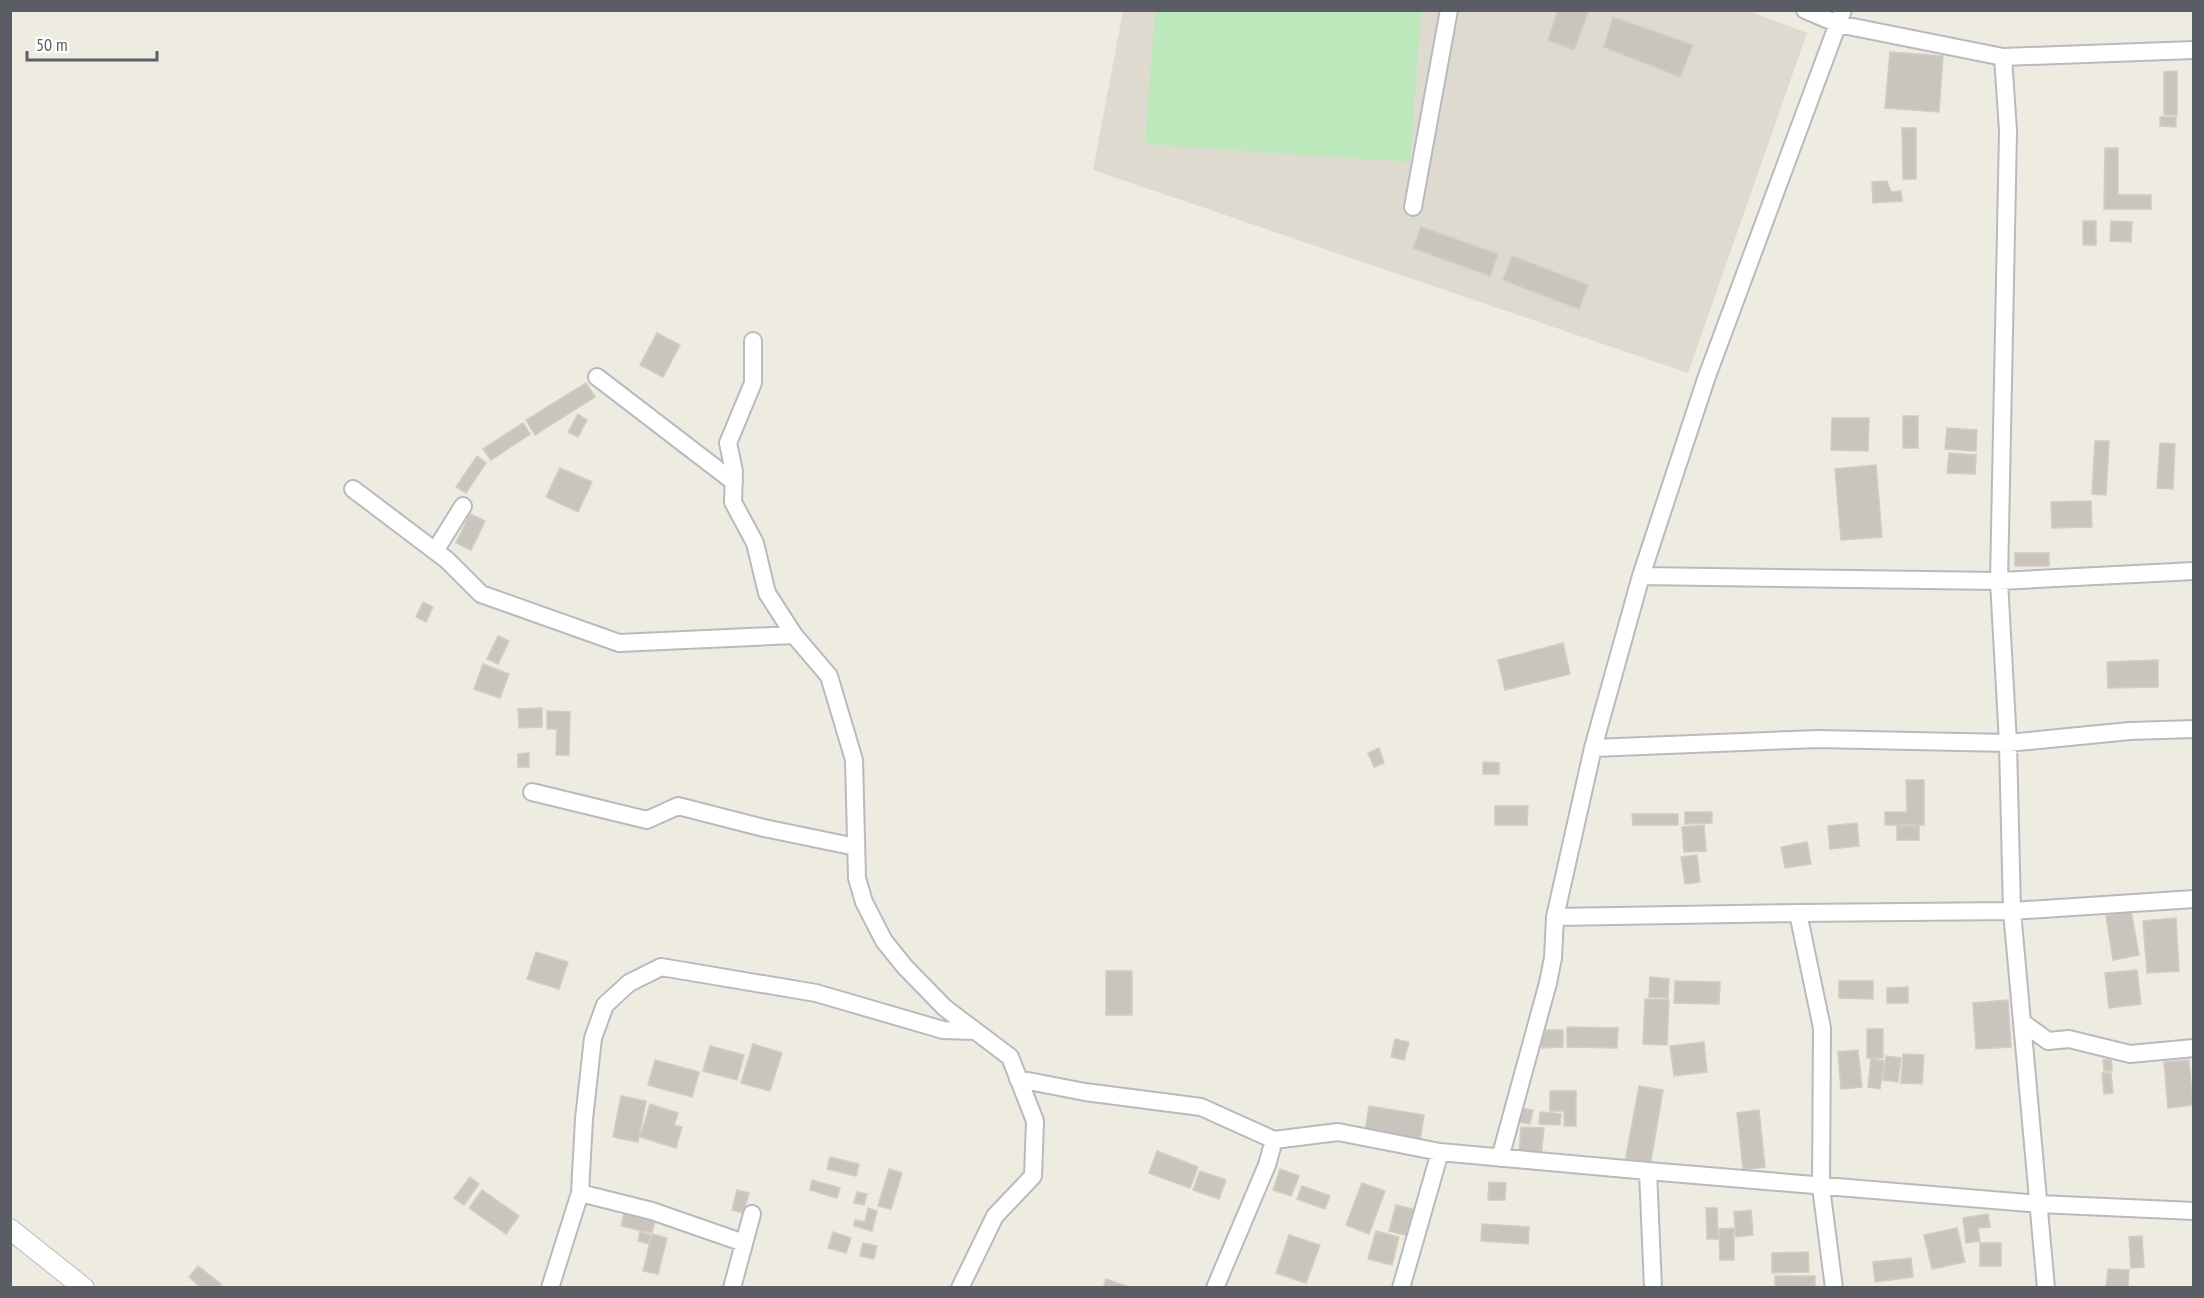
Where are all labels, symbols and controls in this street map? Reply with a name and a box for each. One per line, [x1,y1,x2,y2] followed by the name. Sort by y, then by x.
[27,24,158,62] scale bar
[36,33,68,56] text: 50 m

